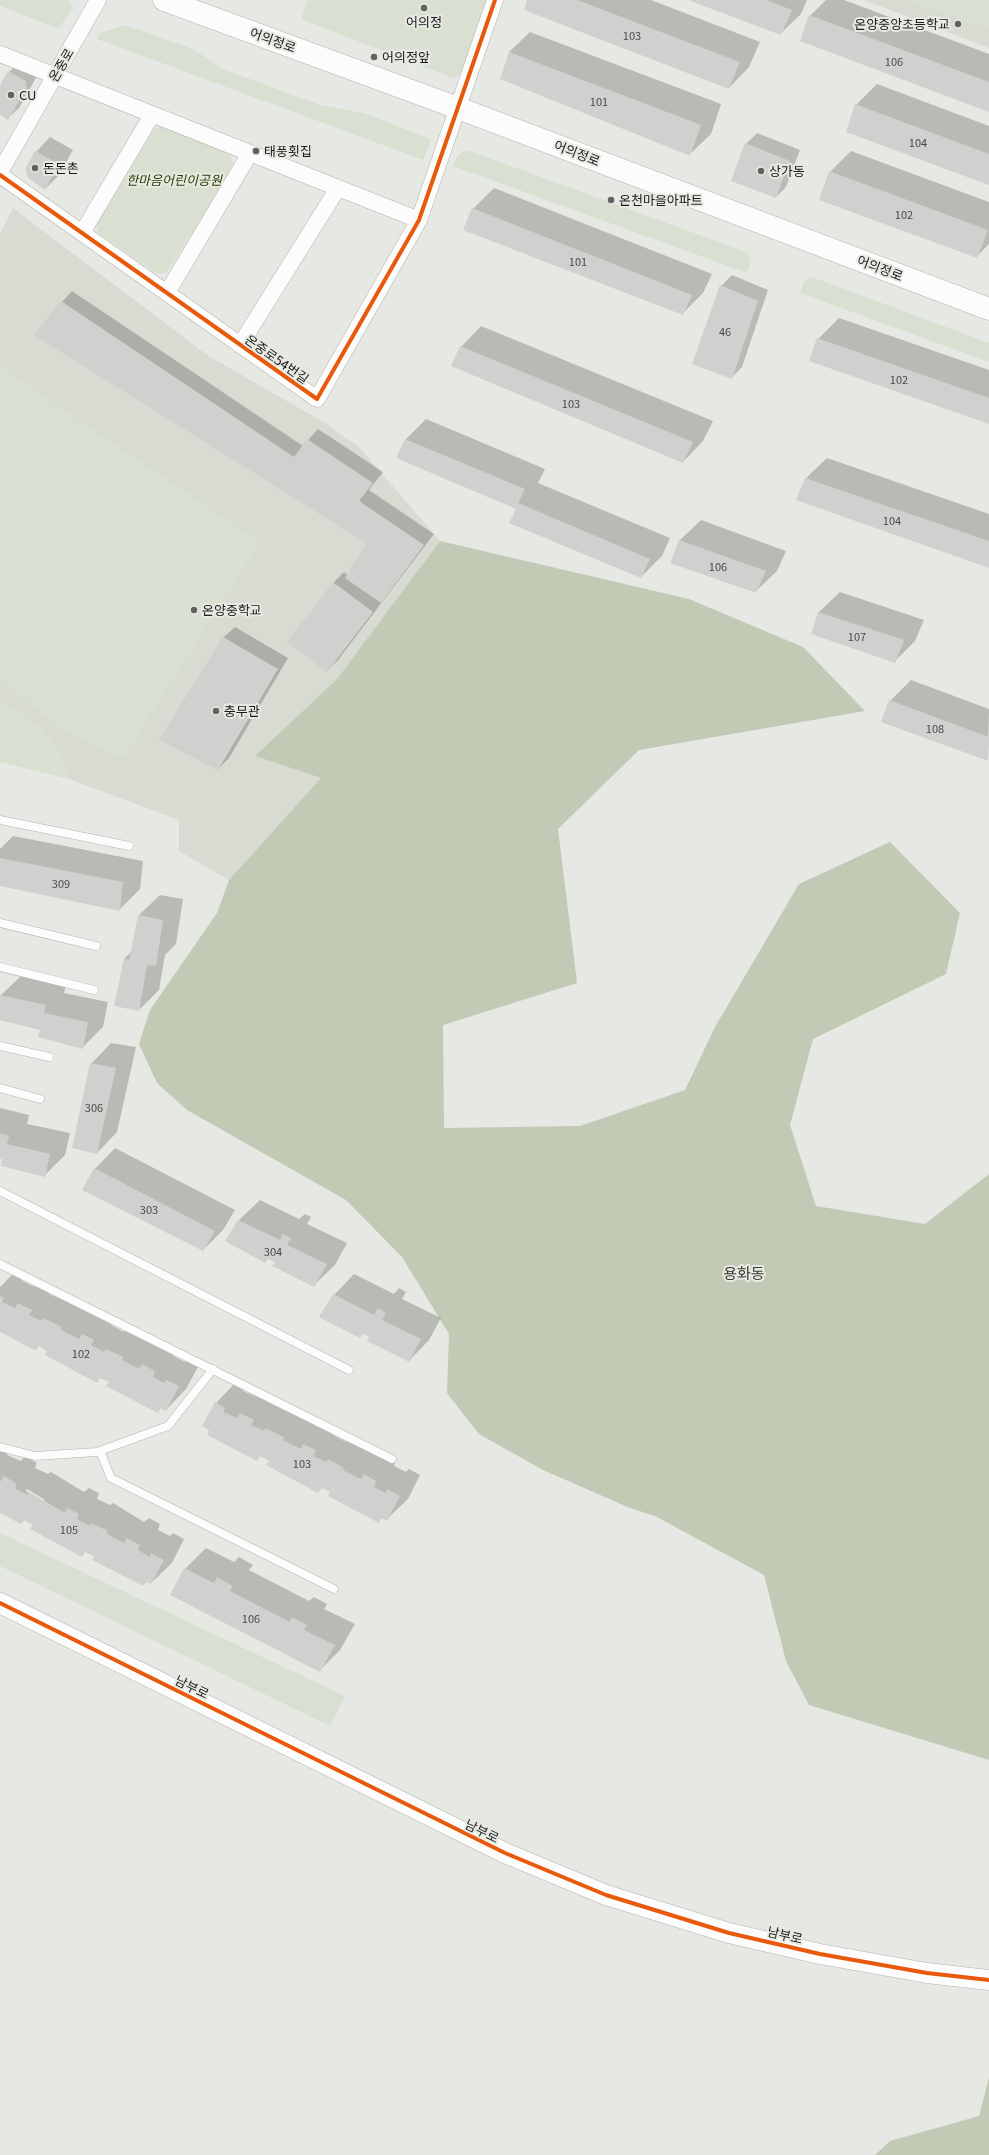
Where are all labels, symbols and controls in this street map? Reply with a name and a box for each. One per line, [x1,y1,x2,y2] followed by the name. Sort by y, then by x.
[419,3,429,13] marker: 어의정
[406,14,442,30] place label: 어의정
[854,16,950,32] place label: 온양중앙초등학교
[953,19,963,29] marker: 온양중앙초등학교
[248,24,298,56] street label: 어의정로
[623,29,641,43] house number: 103
[45,46,77,84] street label: 온중로
[382,49,430,65] place label: 어의정앞
[369,52,379,62] marker: 어의정앞
[885,55,903,69] house number: 106
[19,87,36,103] place label: CU
[6,90,16,100] marker: CU
[590,95,608,109] house number: 101
[909,136,927,150] house number: 104
[552,137,602,169] street label: 어의정로
[264,143,312,159] place label: 태풍횟집
[251,146,261,156] marker: 태풍횟집
[43,160,79,176] place label: 돈돈촌
[30,163,40,173] marker: 돈돈촌
[769,163,805,179] place label: 상가동
[756,166,766,176] marker: 상가동
[126,172,222,188] park label: 한마음어린이공원
[619,192,703,208] place label: 온천마을아파트
[606,195,616,205] marker: 온천마을아파트
[895,208,913,222] house number: 102
[855,252,905,284] street label: 어의정로
[569,255,587,269] house number: 101
[719,325,731,339] house number: 46
[242,331,312,387] street label: 온중로54번길
[890,373,908,387] house number: 102
[562,397,580,411] house number: 103
[883,514,901,528] house number: 104
[709,560,727,574] house number: 106
[202,602,262,618] place label: 온양중학교
[189,605,199,615] marker: 온양중학교
[848,630,866,644] house number: 107
[224,703,260,719] place label: 충무관
[211,706,221,716] marker: 충무관
[926,722,944,736] house number: 108
[52,877,70,891] house number: 309
[85,1101,103,1115] house number: 306
[140,1203,158,1217] house number: 303
[264,1245,282,1259] house number: 304
[723,1264,765,1282] district label: 용화동
[72,1347,90,1361] house number: 102
[293,1457,311,1471] house number: 103
[60,1523,78,1537] house number: 105
[242,1612,260,1626] house number: 106
[172,1672,212,1702] street label: 남부로
[462,1816,502,1846] street label: 남부로
[766,1923,804,1947] street label: 남부로

